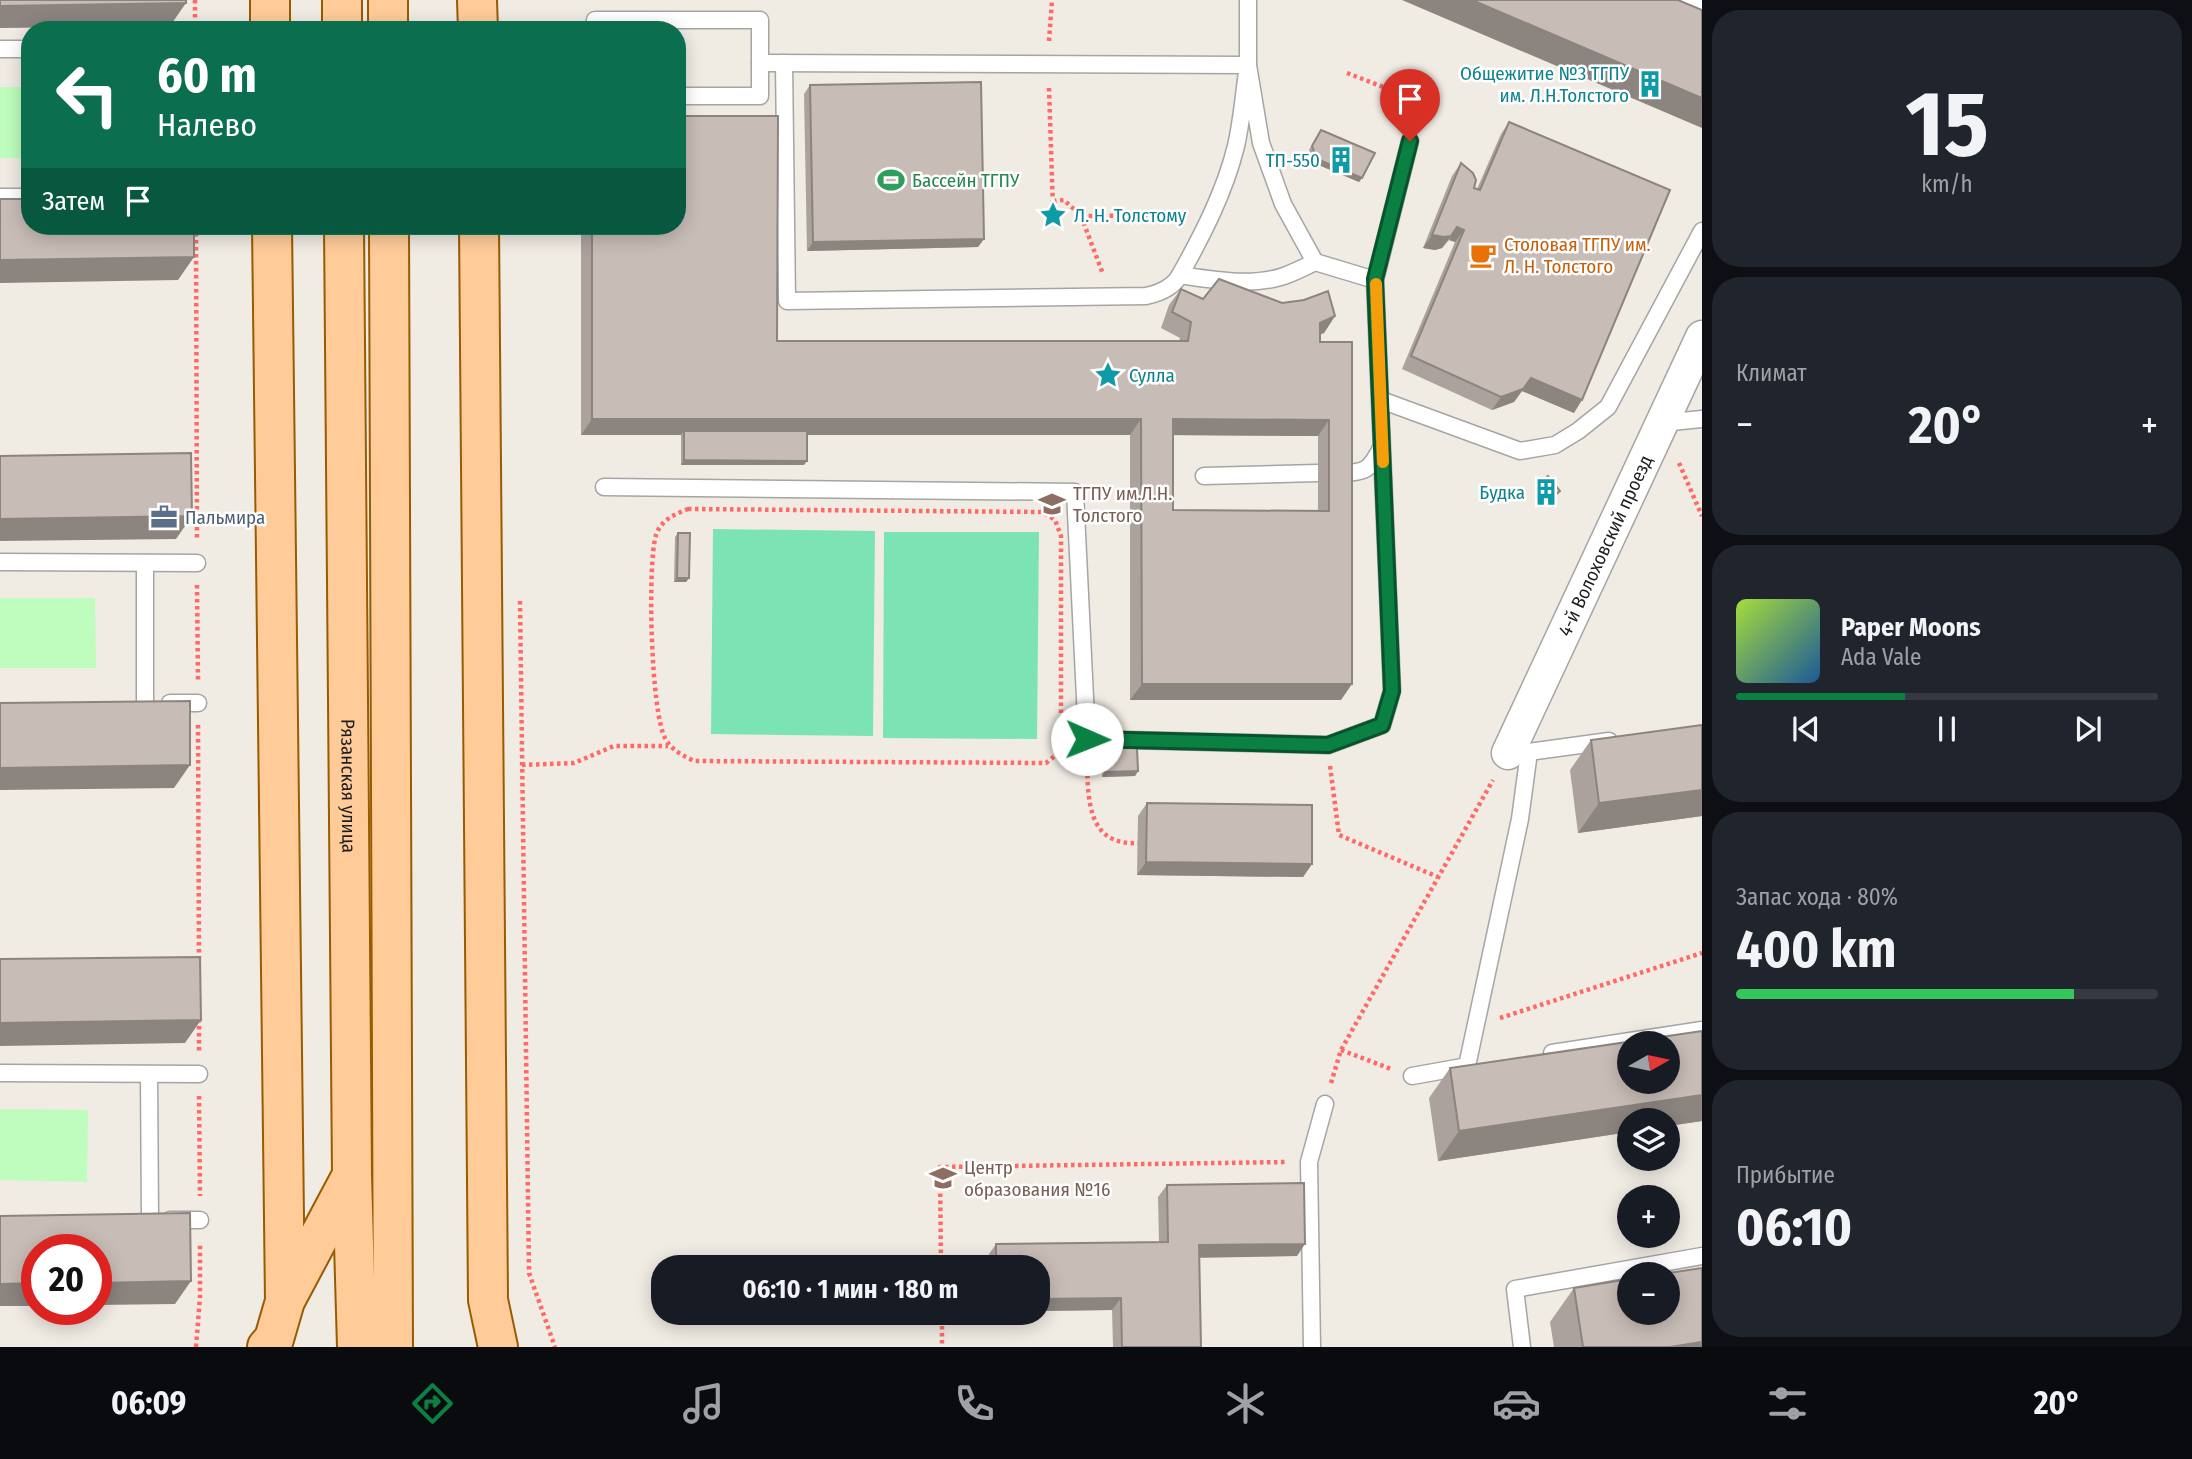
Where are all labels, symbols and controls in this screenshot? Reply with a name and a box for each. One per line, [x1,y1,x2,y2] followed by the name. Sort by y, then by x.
[157,46,257,105] text: 60 m
[42,49,133,140] icon: left
[1460,62,1630,107] place label: Общежитие №3 ТГПУ им. Л.Н.Толстого
[1380,69,1440,141] pin
[1635,69,1665,99] building icon: Общежитие №3 ТГПУ им. Л.Н.Толстого
[1905,70,1989,179] text: 15
[1391,80,1429,118] icon: arrive
[157,106,257,144] text: Налево
[1326,145,1356,175] building icon: ТП-550
[1266,149,1320,172] place label: ТП-550
[876,165,906,195] sports icon: Бассейн ТГПУ
[912,169,1020,192] place label: Бассейн ТГПУ
[1921,170,1973,198] text: km/h
[119,182,157,220] icon: arrive
[42,186,105,217] text: Затем
[1038,200,1068,230] place icon: Л. Н. Толстому
[1074,204,1187,227] place label: Л. Н. Толстому
[1504,233,1651,278] place label: Столовая ТГПУ им. Л. Н. Толстого
[1468,240,1498,270] cafe icon: Столовая ТГПУ им. Л. Н. Толстого
[1736,359,1807,387] text: Климат
[1093,360,1123,390] place icon: Сулла
[1129,364,1175,387] place label: Сулла
[1909,394,1985,457] text: 20°
[1736,402,1753,448] text: −
[2141,402,2158,448] text: +
[1553,451,1657,640] street label: 4-й Волоховский проезд
[1531,477,1561,507] building icon: Будка
[1479,481,1525,504] place label: Будка
[1073,482,1172,527] place label: ТГПУ им.Л.Н. Толстого
[1037,489,1067,519] school or university icon: ТГПУ им.Л.Н. Толстого
[149,502,179,532] office icon: Пальмира
[185,506,265,529] place label: Пальмира
[1841,612,1981,643] text: Paper Moons
[1841,643,1921,671] text: Ada Vale
[1050,702,1124,776] position arrow
[1787,710,1825,748] icon: previous
[1928,710,1966,748] icon: pause
[2069,710,2107,748] icon: next
[336,719,360,853] street label: Рязанская улица
[1736,883,1898,911] text: Запас хода · 80%
[1736,918,1896,981] text: 400 km
[1617,1031,1680,1094] north arrow
[1617,1031,1680,1325] map controls
[1617,1108,1680,1171] button: layers
[964,1156,1110,1201] place label: Центр образования №16
[1736,1161,1835,1189] text: Прибытие
[928,1163,958,1193] school or university icon: Центр образования №16
[1617,1185,1680,1248] button: +
[1736,1196,1852,1259] text: 06:10
[21,1234,112,1325] speed limit sign: 20
[1617,1262,1680,1325] button: −
[743,1274,958,1305] text: 06:10 · 1 мин · 180 m
[408,1379,457,1428] icon: directions
[679,1379,728,1428] icon: music
[950,1379,999,1428] icon: phone
[1221,1379,1270,1428] icon: climate
[1492,1379,1541,1428] icon: car
[1763,1379,1812,1428] icon: filters
[111,1384,186,1422] text: 06:09
[2034,1384,2081,1422] text: 20°

